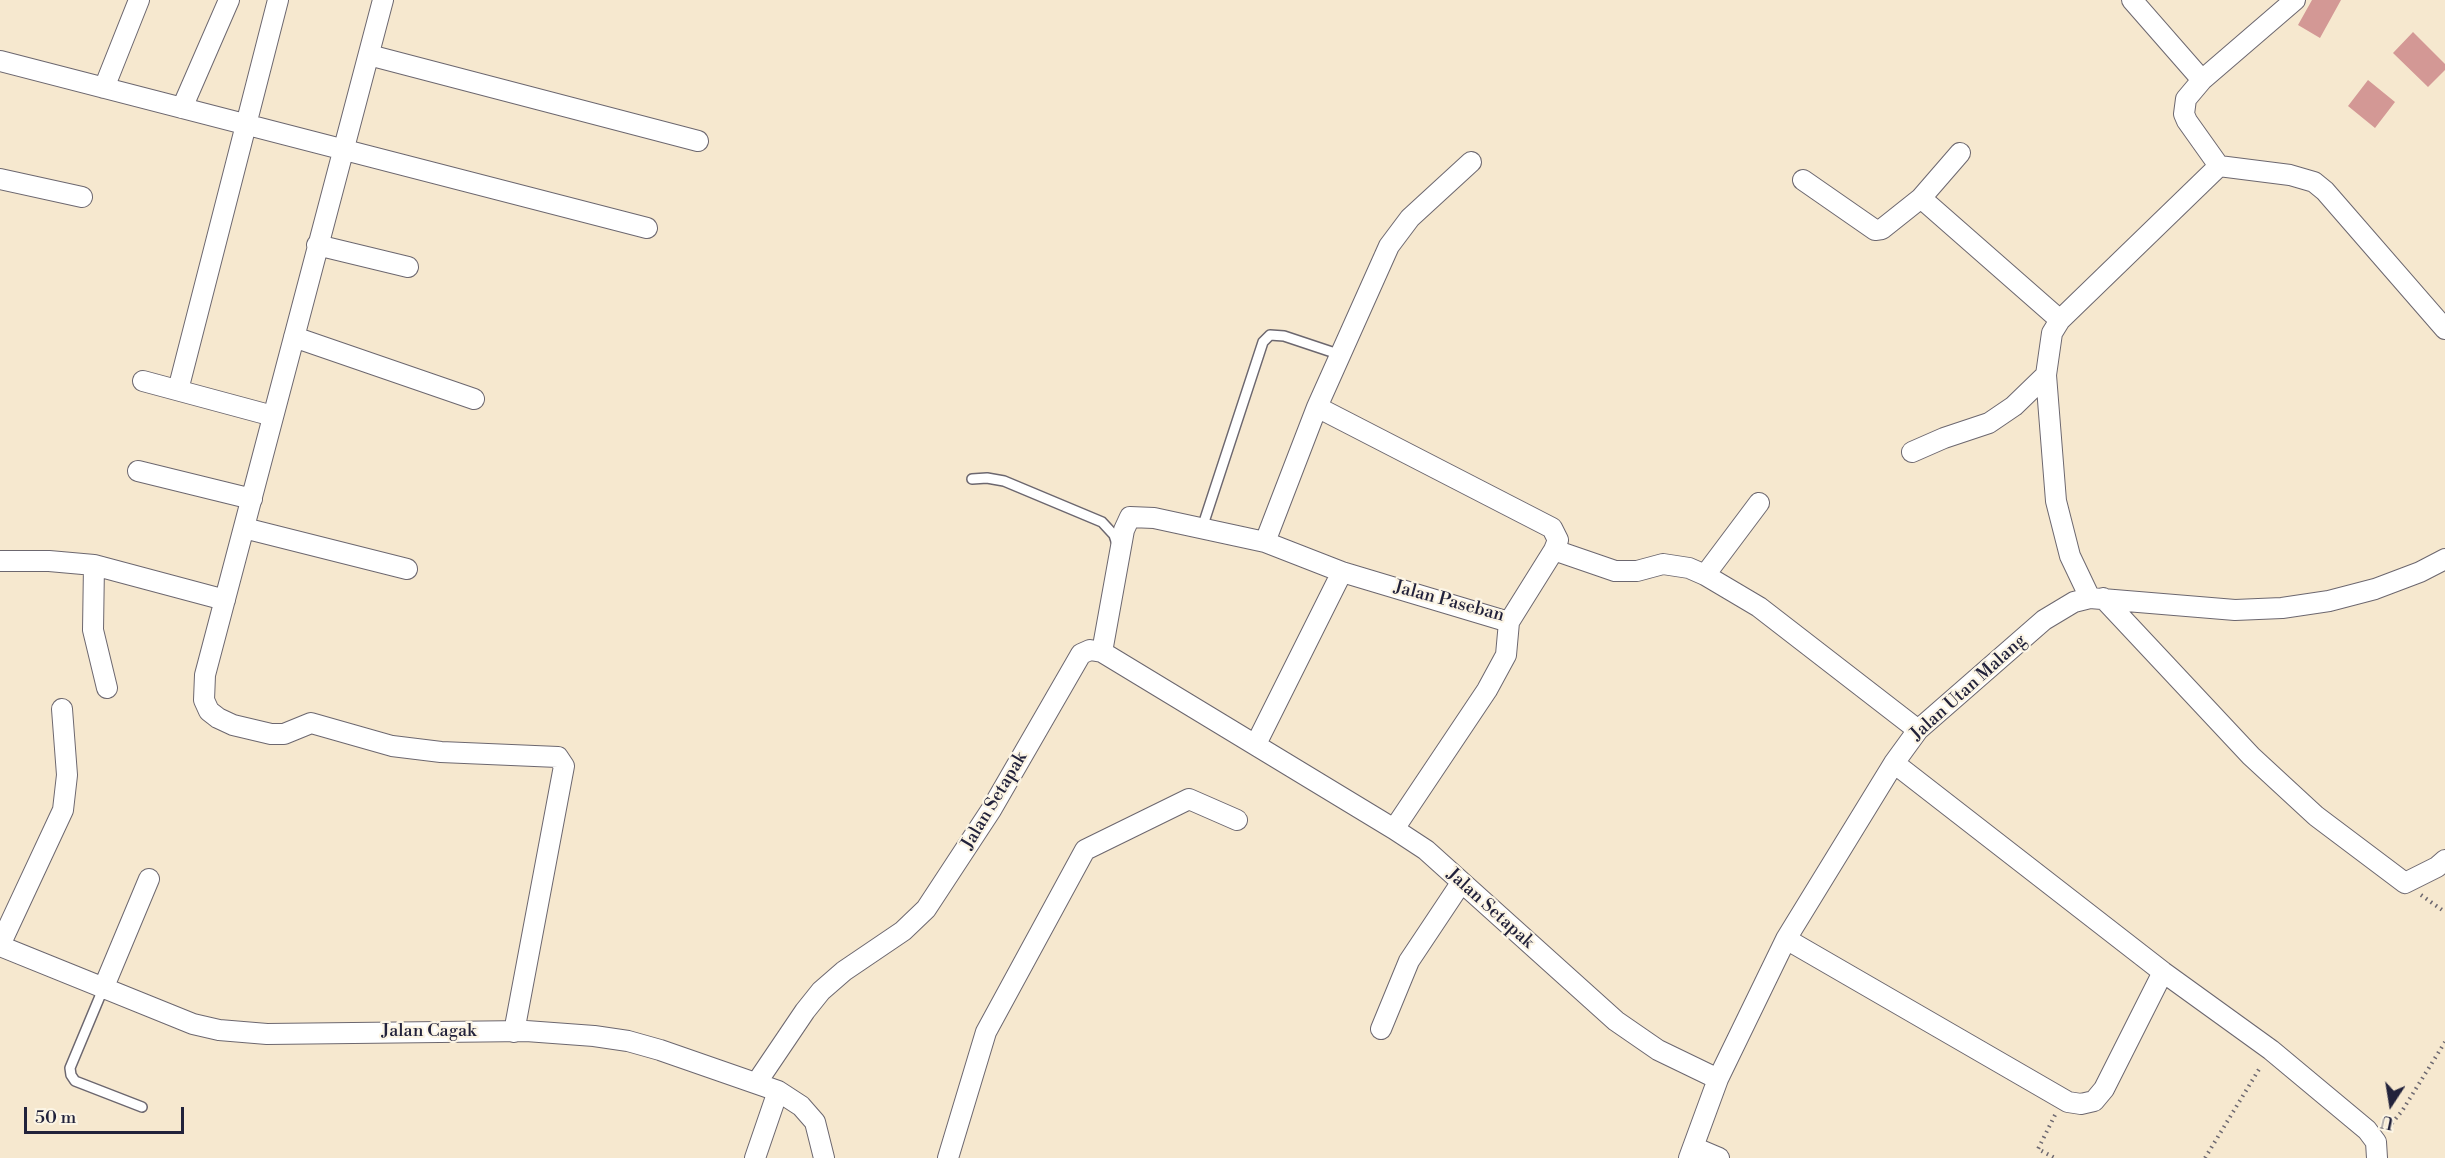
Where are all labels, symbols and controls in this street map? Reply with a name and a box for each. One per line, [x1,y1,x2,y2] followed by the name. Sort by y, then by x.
[1392,577,1506,627] street label: Jalan Paseban
[1907,630,2031,746] street label: Jalan Utan Malang
[957,748,1033,854] street label: Jalan Setapak
[1442,864,1538,954] street label: Jalan Setapak
[382,1021,476,1043] street label: Jalan Cagak
[2361,1074,2421,1134] north arrow
[27,1095,188,1133] scale bar
[35,1106,76,1129] text: 50 m
[2379,1111,2395,1133] text: U

